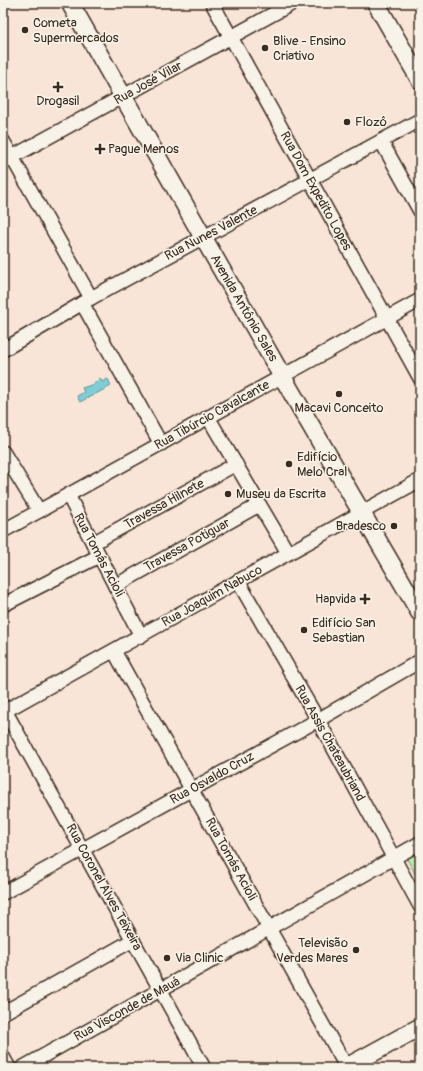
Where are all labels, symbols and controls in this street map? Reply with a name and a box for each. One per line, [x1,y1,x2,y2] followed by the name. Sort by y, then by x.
[33,15,119,46] place label: Cometa Supermercados
[20,25,30,35] marker: Cometa Supermercados
[273,33,346,64] place label: Blive - Ensino Criativo
[260,43,270,53] marker: Blive - Ensino Criativo
[111,58,185,108] street label: Rua José Vilar
[53,82,63,92] marker: Drogasil
[36,93,80,109] place label: Drogasil
[355,114,387,130] place label: Flozô
[342,117,352,127] marker: Flozô
[277,129,356,254] street label: Rua Dom Expedito Lopes
[108,141,179,157] place label: Pague Menos
[95,144,105,154] marker: Pague Menos
[162,202,261,264] street label: Rua Nunes Valente
[207,252,281,365] street label: Avenida Antônio Sales
[152,376,273,453] street label: Rua Tibúrcio Cavalcante
[334,389,344,399] marker: Macavi Conceito
[295,400,383,416] place label: Macavi Conceito
[297,449,347,480] place label: Edifício Melo Cral
[284,459,294,469] marker: Edifício Melo Cral
[121,475,207,533] street label: Travessa Hilnete
[236,486,326,502] place label: Museu da Escrita
[223,489,233,499] marker: Museu da Escrita
[70,511,128,599] street label: Rua Tomás Acioli
[141,515,233,575] street label: Travessa Potiguar
[336,518,386,534] place label: Bradesco
[389,521,399,531] marker: Bradesco
[159,562,265,630] street label: Rua Joaquim Nabuco
[315,591,356,607] place label: Hapvida
[359,593,371,605] marker: Hapvida
[312,615,376,646] place label: Edifício San Sebastian
[299,625,309,635] marker: Edifício San Sebastian
[291,682,369,804] street label: Rua Assis Chateaubriand
[167,748,257,808] street label: Rua Osvaldo Cruz
[202,815,260,903] street label: Rua Tomás Acioli
[62,821,146,953] street label: Rua Coronel Alves Teixeira
[276,935,348,966] place label: Televisão Verdes Mares
[351,945,361,955] marker: Televisão Verdes Mares
[175,950,224,966] place label: Via Clinic
[162,953,172,963] marker: Via Clinic
[71,973,183,1045] street label: Rua Visconde de Mauá

